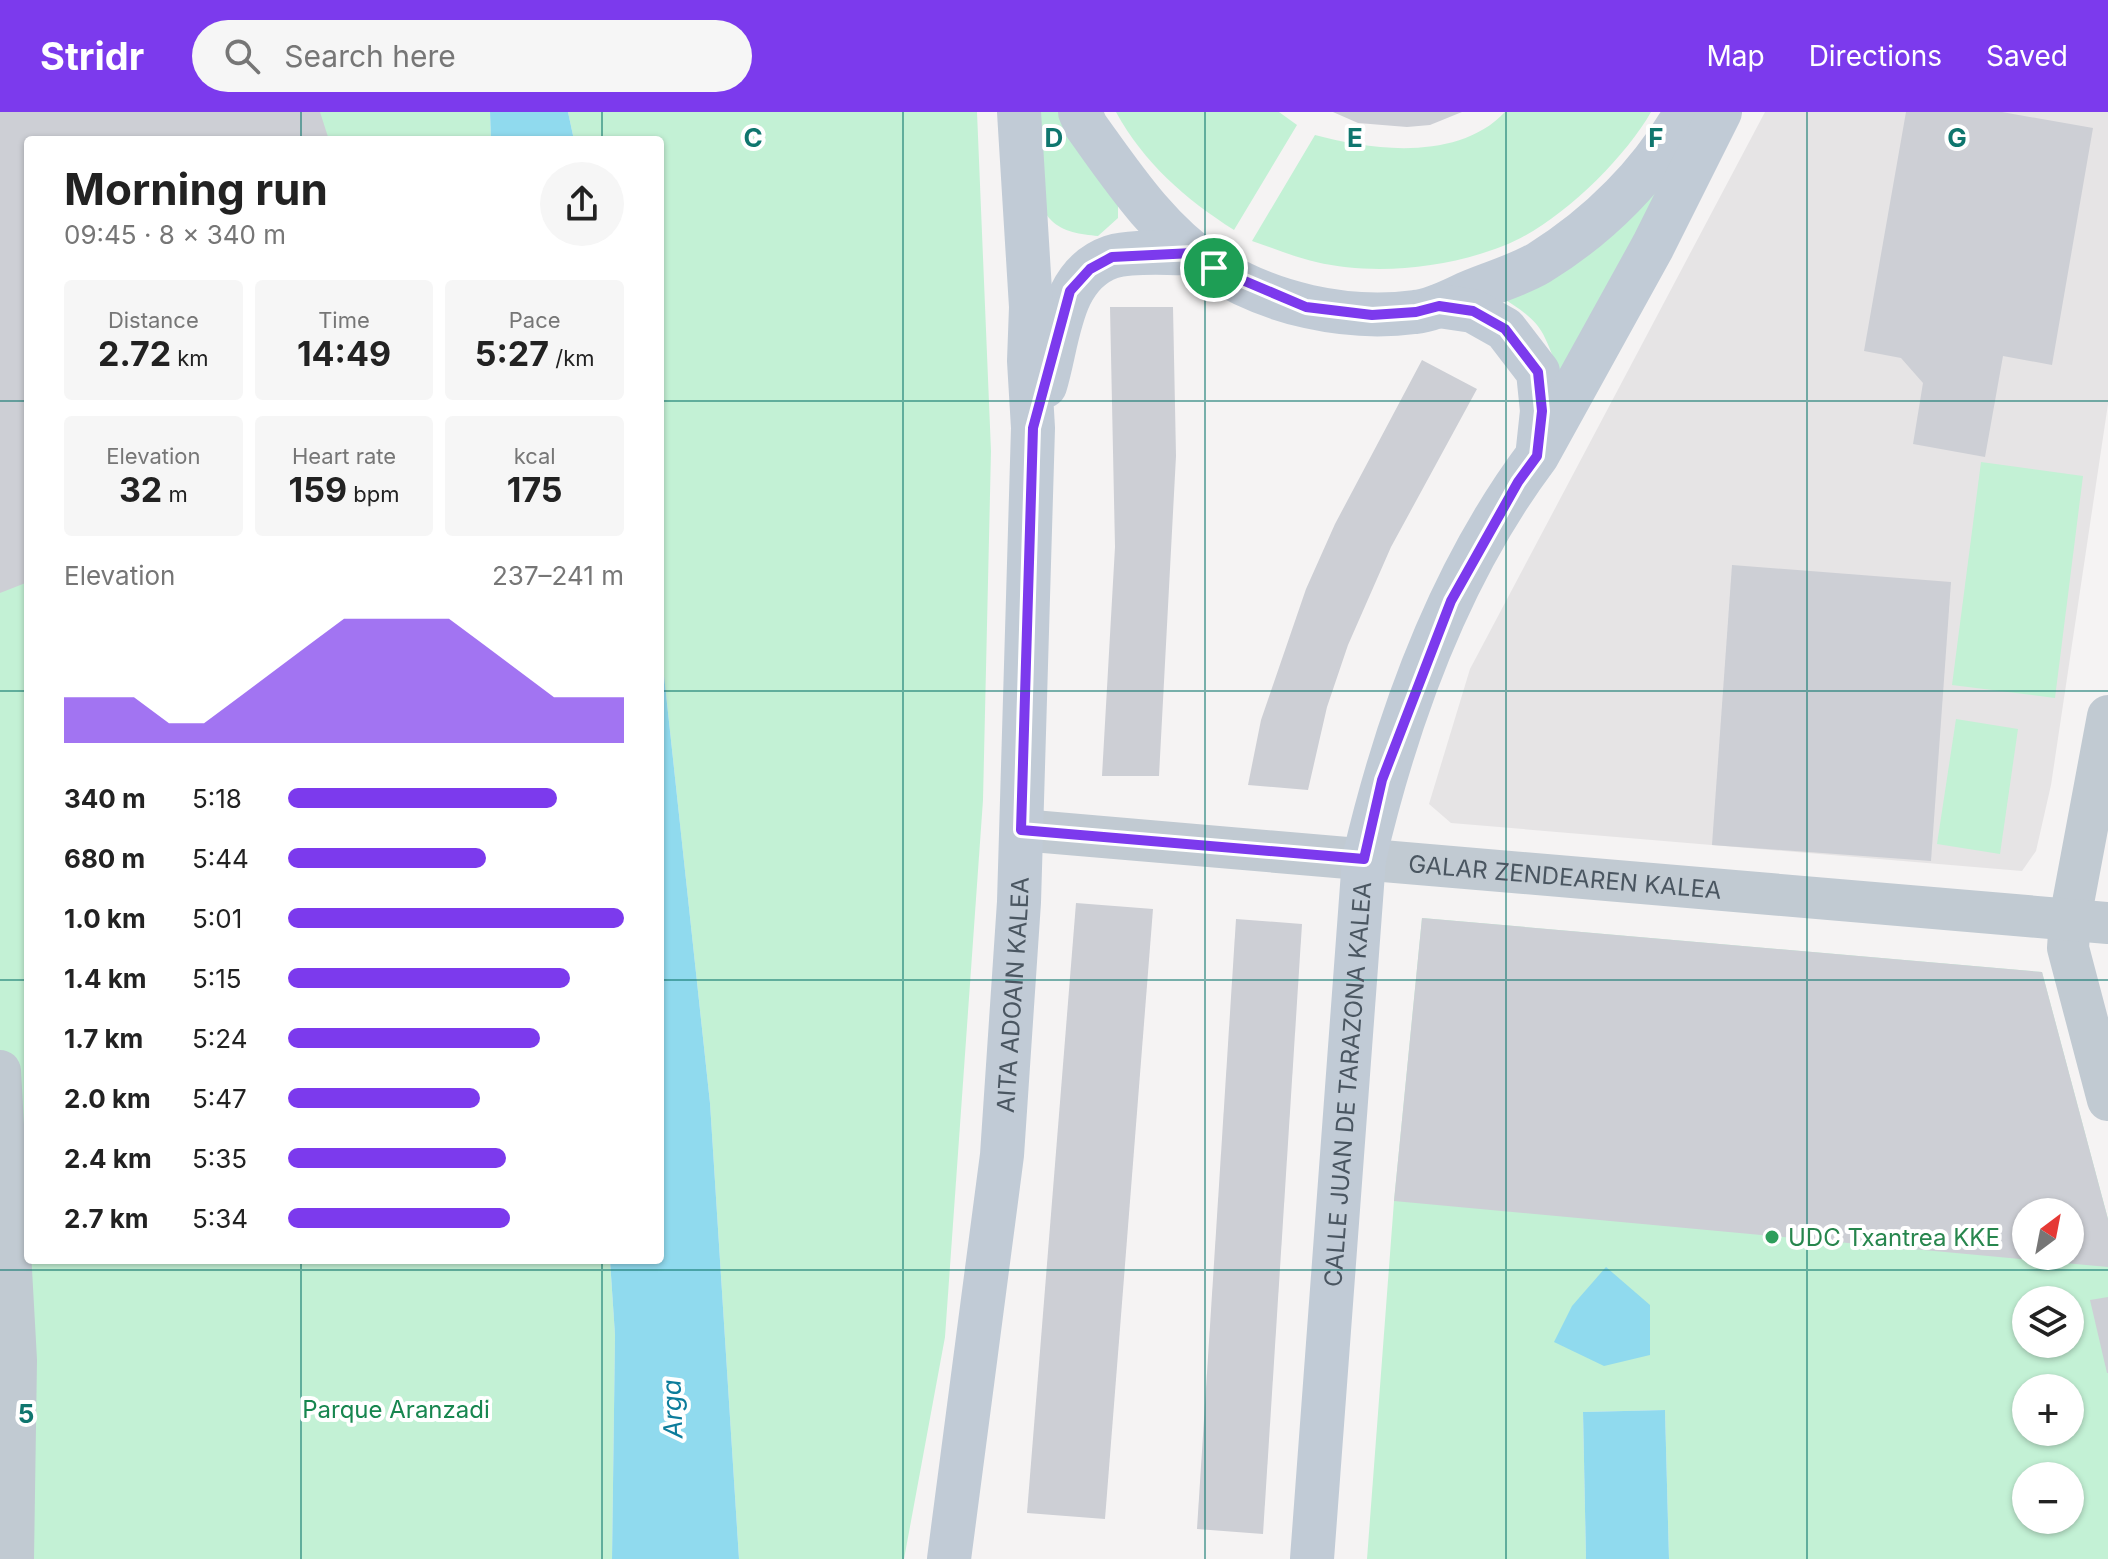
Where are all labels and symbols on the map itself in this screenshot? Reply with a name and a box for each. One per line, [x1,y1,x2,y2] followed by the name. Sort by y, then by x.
[743,122,763,153] text: C
[1045,122,1063,153] text: D
[1347,122,1363,153] text: E
[1648,122,1664,153] text: F
[1947,122,1967,153] text: G
[1180,234,1248,302] pin
[1407,849,1723,904] street label: GALAR ZENDEAREN KALEA
[990,876,1034,1114] street label: AITA ADOAIN KALEA
[1318,881,1377,1288] street label: CALLE JUAN DE TARAZONA KALEA
[2012,1198,2084,1270] north arrow
[1788,1223,2000,1252] place label: UDC Txantrea KKE
[1763,1228,1781,1246] marker: UDC Txantrea KKE
[655,1379,689,1440] water label: Arga
[302,1395,490,1424] park label: Parque Aranzadi
[18,1398,34,1429] text: 5

